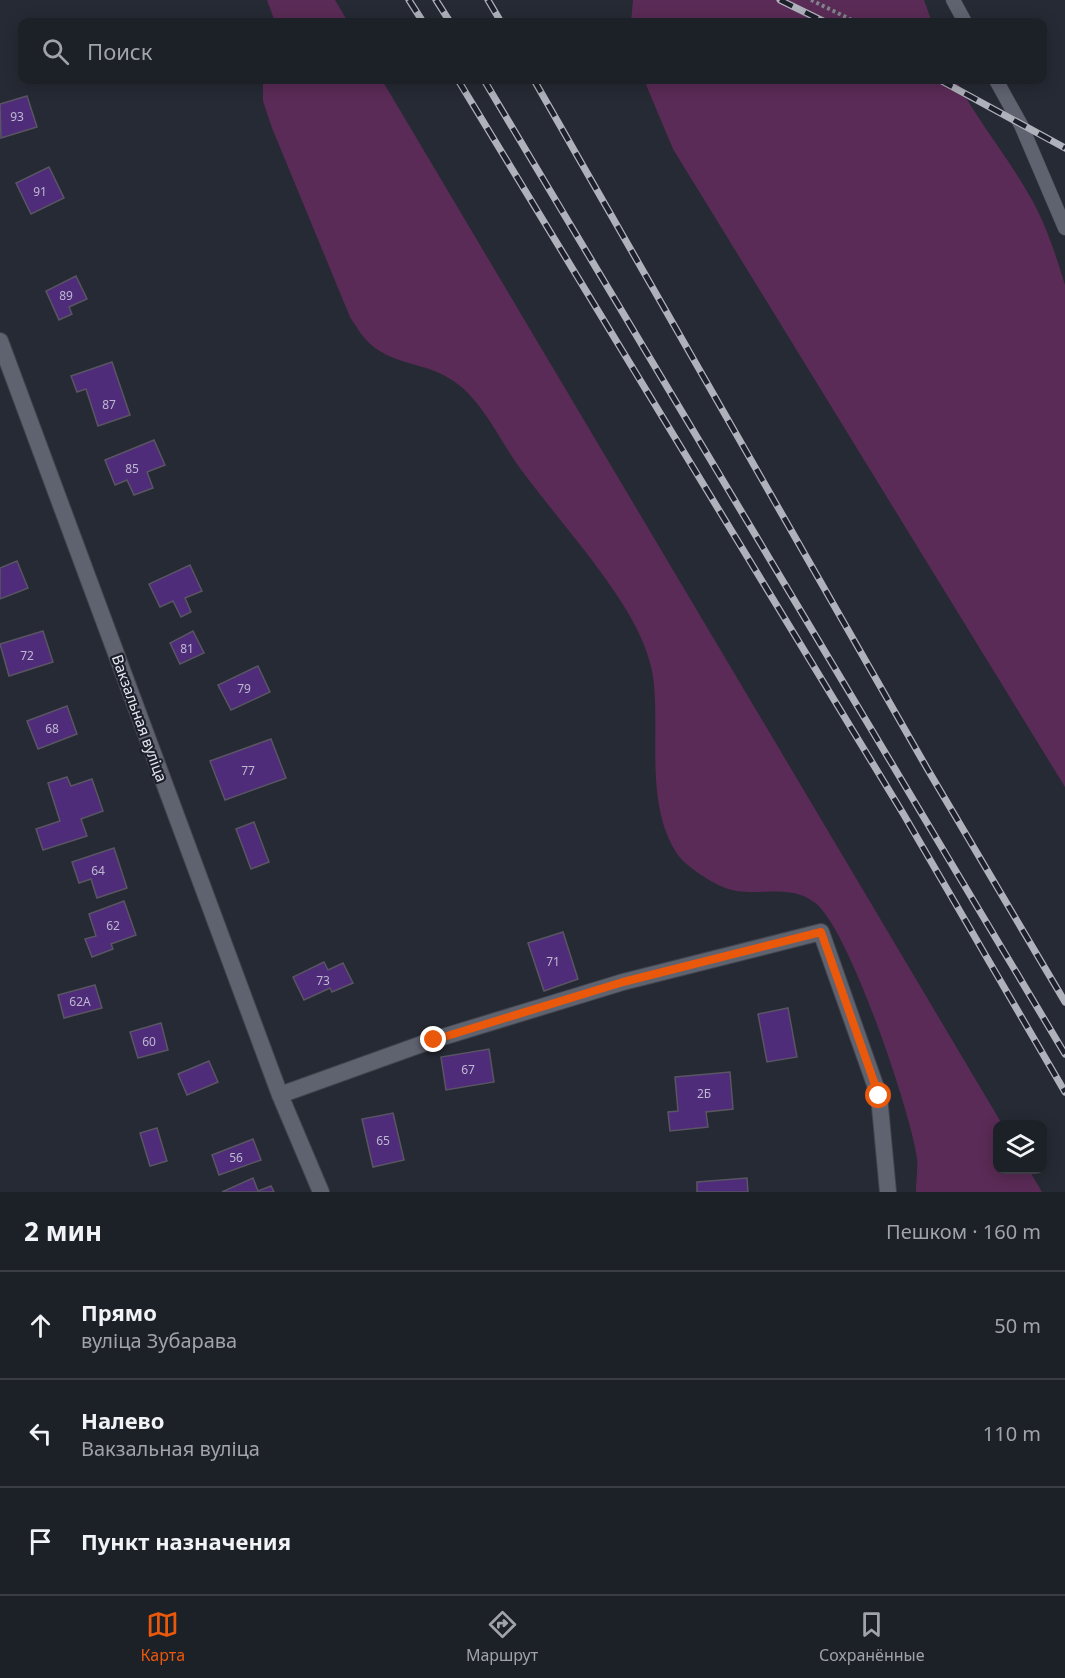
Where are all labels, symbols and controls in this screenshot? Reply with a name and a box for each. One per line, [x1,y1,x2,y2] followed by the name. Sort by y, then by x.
[18,18,1047,84] search box
[39,35,72,68] icon: search
[87,36,152,66] text: Поиск
[10,108,24,125] house number: 93
[33,183,47,200] house number: 91
[59,287,73,304] house number: 89
[102,396,116,413] house number: 87
[125,460,139,477] house number: 85
[180,640,194,657] house number: 81
[20,647,34,664] house number: 72
[108,652,172,784] street label: Вакзальная вуліца
[237,680,251,697] house number: 79
[45,720,59,737] house number: 68
[241,762,255,779] house number: 77
[91,862,105,879] house number: 64
[106,917,120,934] house number: 62
[546,953,560,970] house number: 71
[316,972,330,989] house number: 73
[69,993,91,1010] house number: 62А
[420,1026,446,1052] route end
[142,1033,156,1050] house number: 60
[461,1061,475,1078] house number: 67
[865,1082,891,1108] route start
[697,1085,711,1102] house number: 2Б
[993,1120,1047,1174] map controls
[993,1120,1047,1174] button: layers
[376,1132,390,1149] house number: 65
[229,1149,243,1166] house number: 56
[24,1213,102,1249] text: 2 мин
[886,1218,1041,1245] text: Пешком · 160 m
[81,1297,157,1327] text: Прямо
[24,1309,57,1342] icon: ahead
[994,1312,1041,1339] text: 50 m
[81,1327,237,1354] text: вуліца Зубарава
[81,1405,164,1435] text: Налево
[24,1417,57,1450] icon: left
[983,1420,1041,1447] text: 110 m
[81,1435,260,1462] text: Вакзальная вуліца
[24,1525,57,1558] icon: arrive
[81,1526,291,1556] text: Пункт назначения
[140,1608,185,1666] tab: Карта
[466,1608,538,1666] tab: Маршрут
[819,1608,925,1666] tab: Сохранённые

